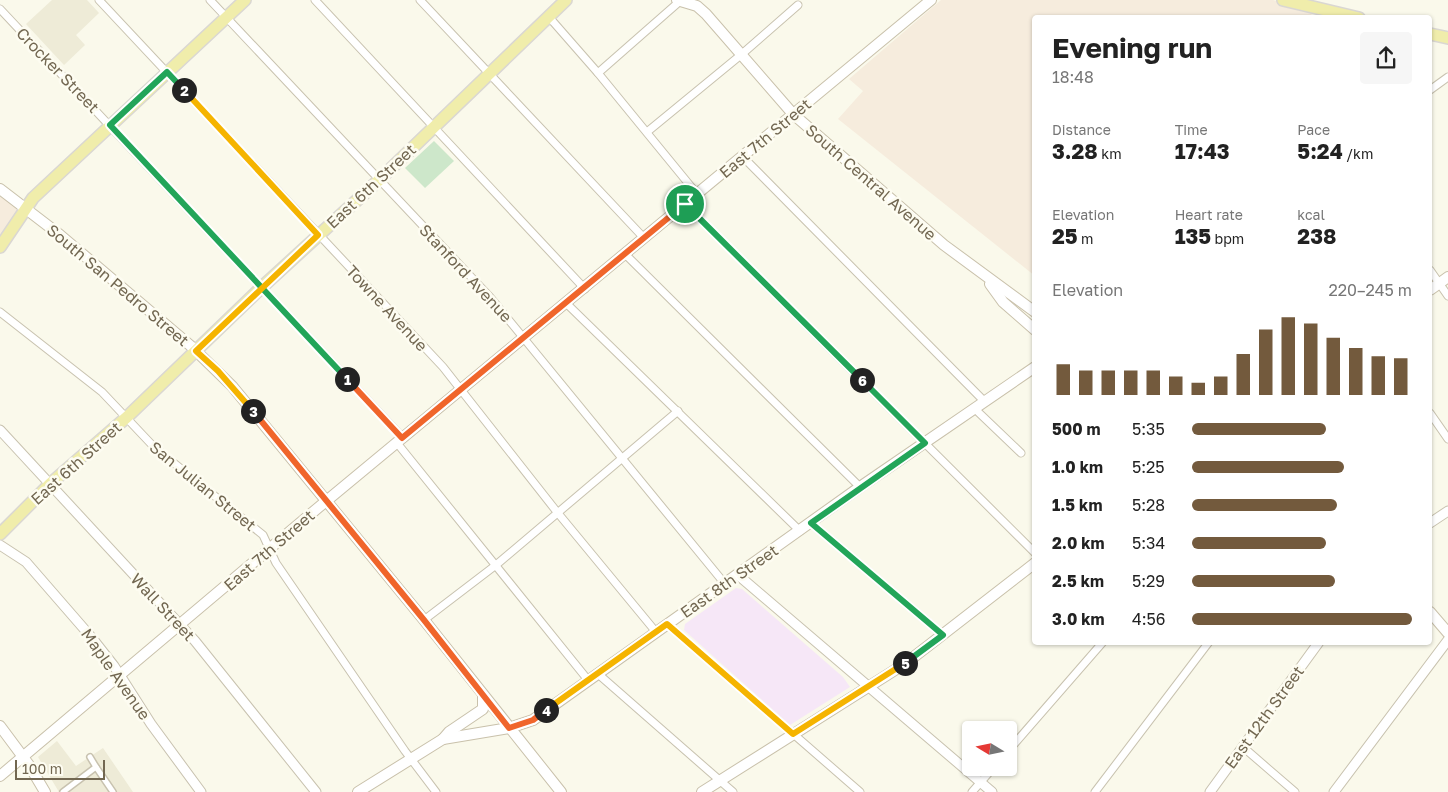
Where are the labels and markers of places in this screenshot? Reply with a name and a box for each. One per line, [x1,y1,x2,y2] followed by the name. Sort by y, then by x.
[172,78,196,102] pin: 2
[664,183,706,225] pin
[334,366,360,392] pin: 1
[850,368,874,392] pin: 6
[240,398,266,424] pin: 3
[892,650,918,676] pin: 5
[534,698,558,722] pin: 4

